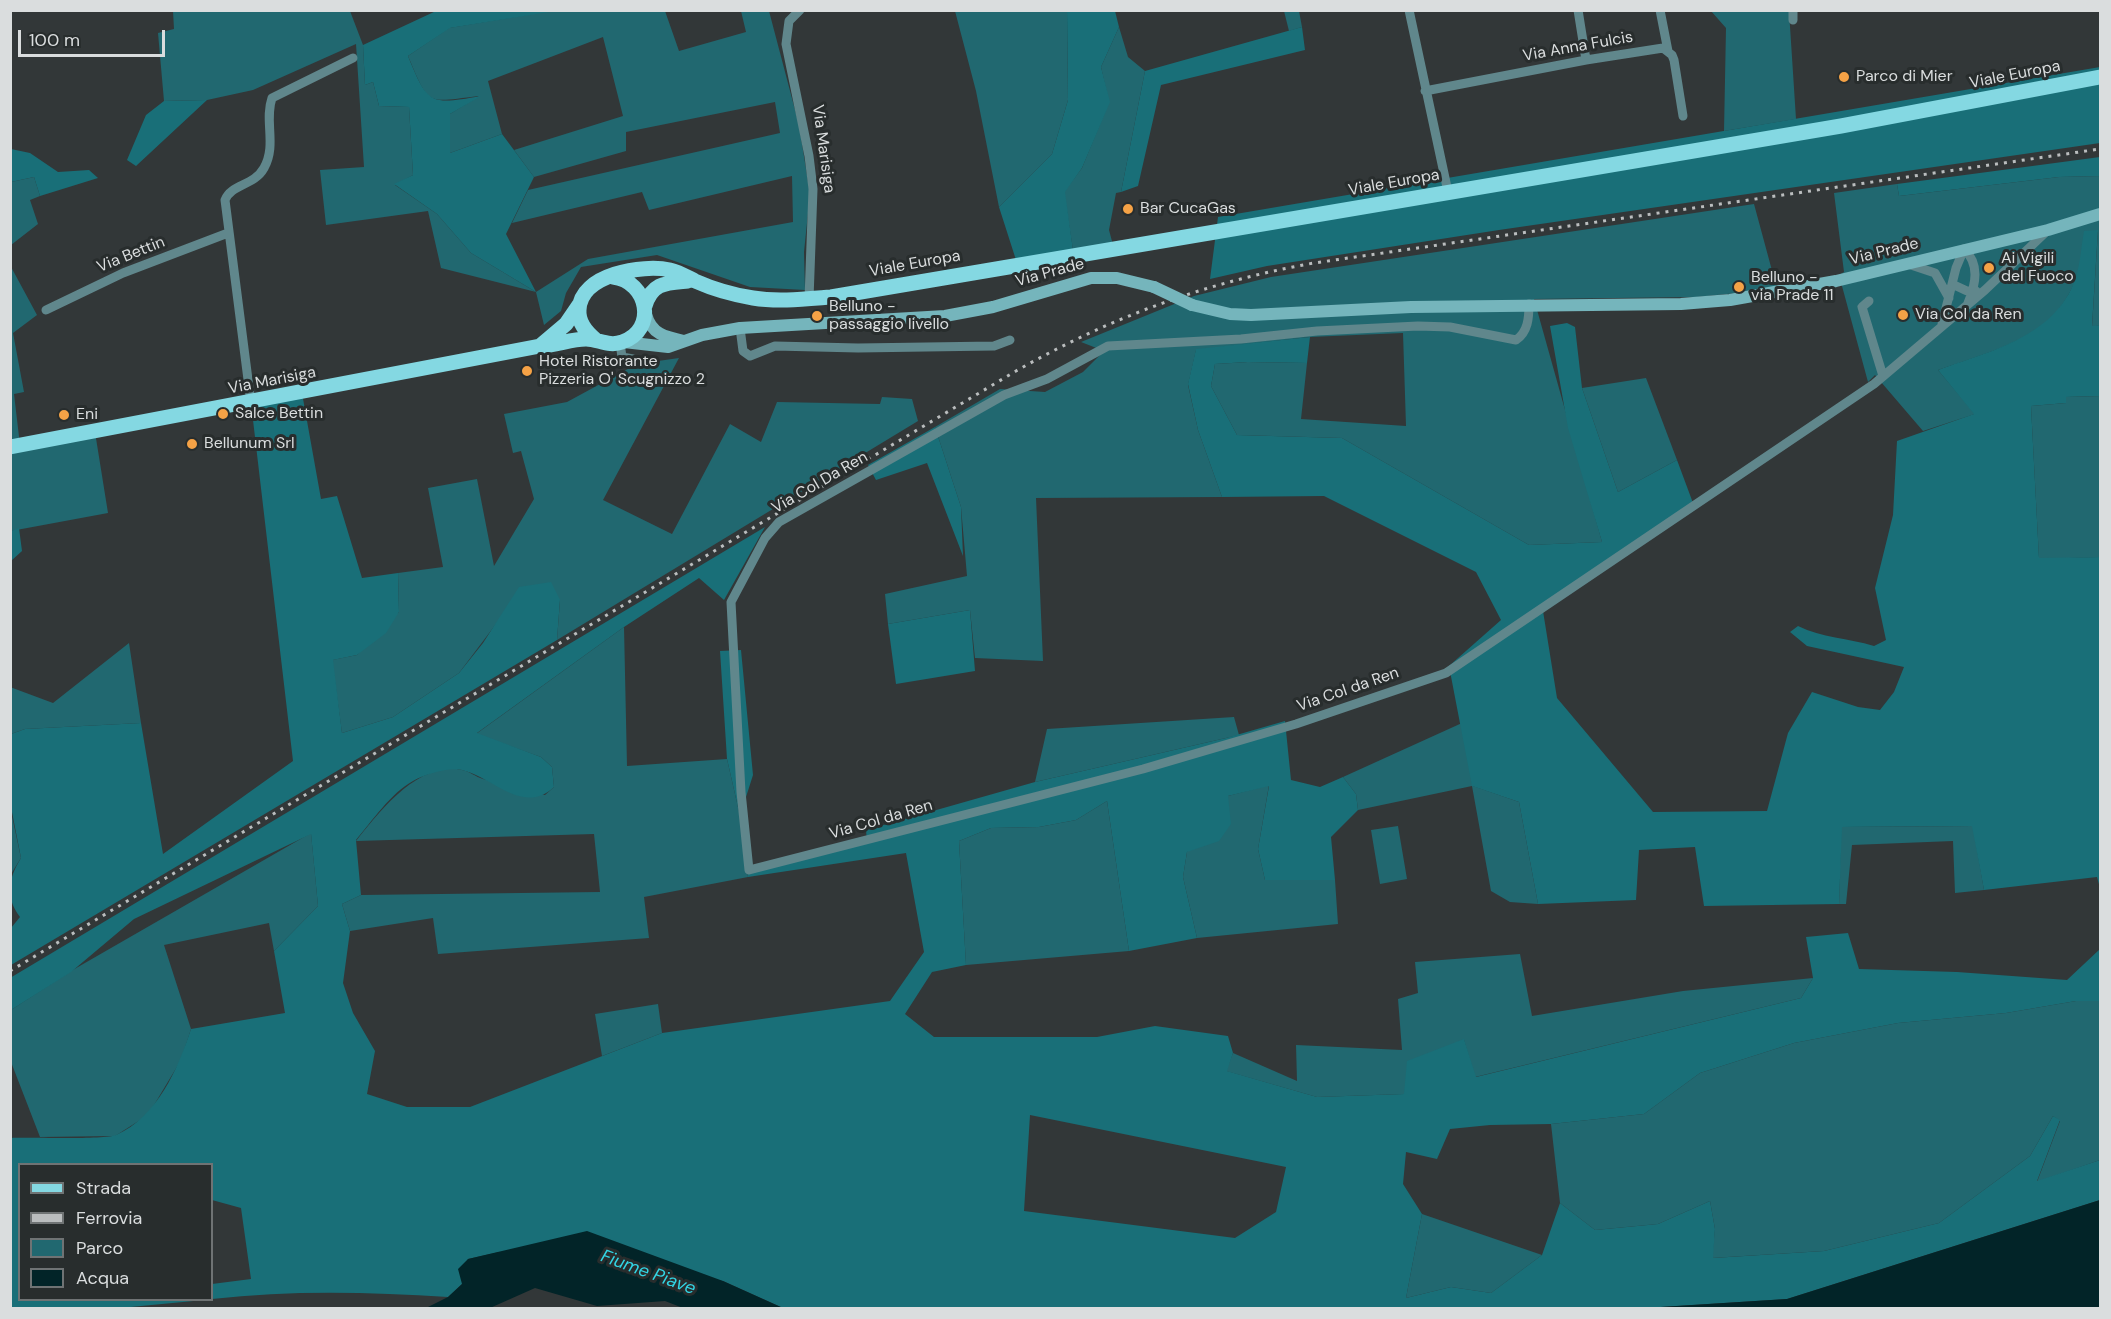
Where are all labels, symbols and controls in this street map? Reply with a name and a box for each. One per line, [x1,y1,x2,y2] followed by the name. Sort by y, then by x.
[21,18,168,56] scale bar
[29,28,80,52] text: 100 m
[1521,28,1635,66] street label: Via Anna Fulcis
[1968,57,2062,93] street label: Viale Europa
[1856,67,1953,87] place label: Parco di Mier
[1837,70,1851,84] marker: Parco di Mier
[807,104,839,194] street label: Via Marisiga
[1347,166,1441,200] street label: Viale Europa
[1140,199,1236,219] place label: Bar CucaGas
[1121,202,1135,216] marker: Bar CucaGas
[94,233,168,277] street label: Via Bettin
[1847,234,1921,270] street label: Via Prade
[868,247,962,281] street label: Viale Europa
[2001,249,2074,287] place label: Ai Vigili del Fuoco
[1013,255,1087,291] street label: Via Prade
[1982,261,1996,275] marker: Ai Vigili del Fuoco
[1751,268,1833,306] place label: Belluno - via Prade 11
[1732,280,1746,294] marker: Belluno - via Prade 11
[829,297,949,335] place label: Belluno - passaggio livello
[1915,305,2022,325] place label: Via Col da Ren
[1896,308,1910,322] marker: Via Col da Ren
[810,309,824,323] marker: Belluno - passaggio livello
[539,352,705,390] place label: Hotel Ristorante Pizzeria O' Scugnizzo 2
[227,363,317,399] street label: Via Marisiga
[520,364,534,378] marker: Hotel Ristorante Pizzeria O' Scugnizzo 2
[235,404,323,424] place label: Salce Bettin
[76,405,98,425] place label: Eni
[216,407,230,421] marker: Salce Bettin
[57,408,71,422] marker: Eni
[204,434,295,454] place label: Bellunum Srl
[185,437,199,451] marker: Bellunum Srl
[769,448,871,518] street label: Via Col Da Ren
[1294,664,1402,716] street label: Via Col da Ren
[827,796,935,844] street label: Via Col da Ren
[18,1163,213,1301] legend
[76,1176,131,1200] text: Strada
[76,1206,142,1230] text: Ferrovia
[76,1236,123,1260] text: Parco
[598,1246,698,1300] water label: Fiume Piave
[76,1266,129,1290] text: Acqua

